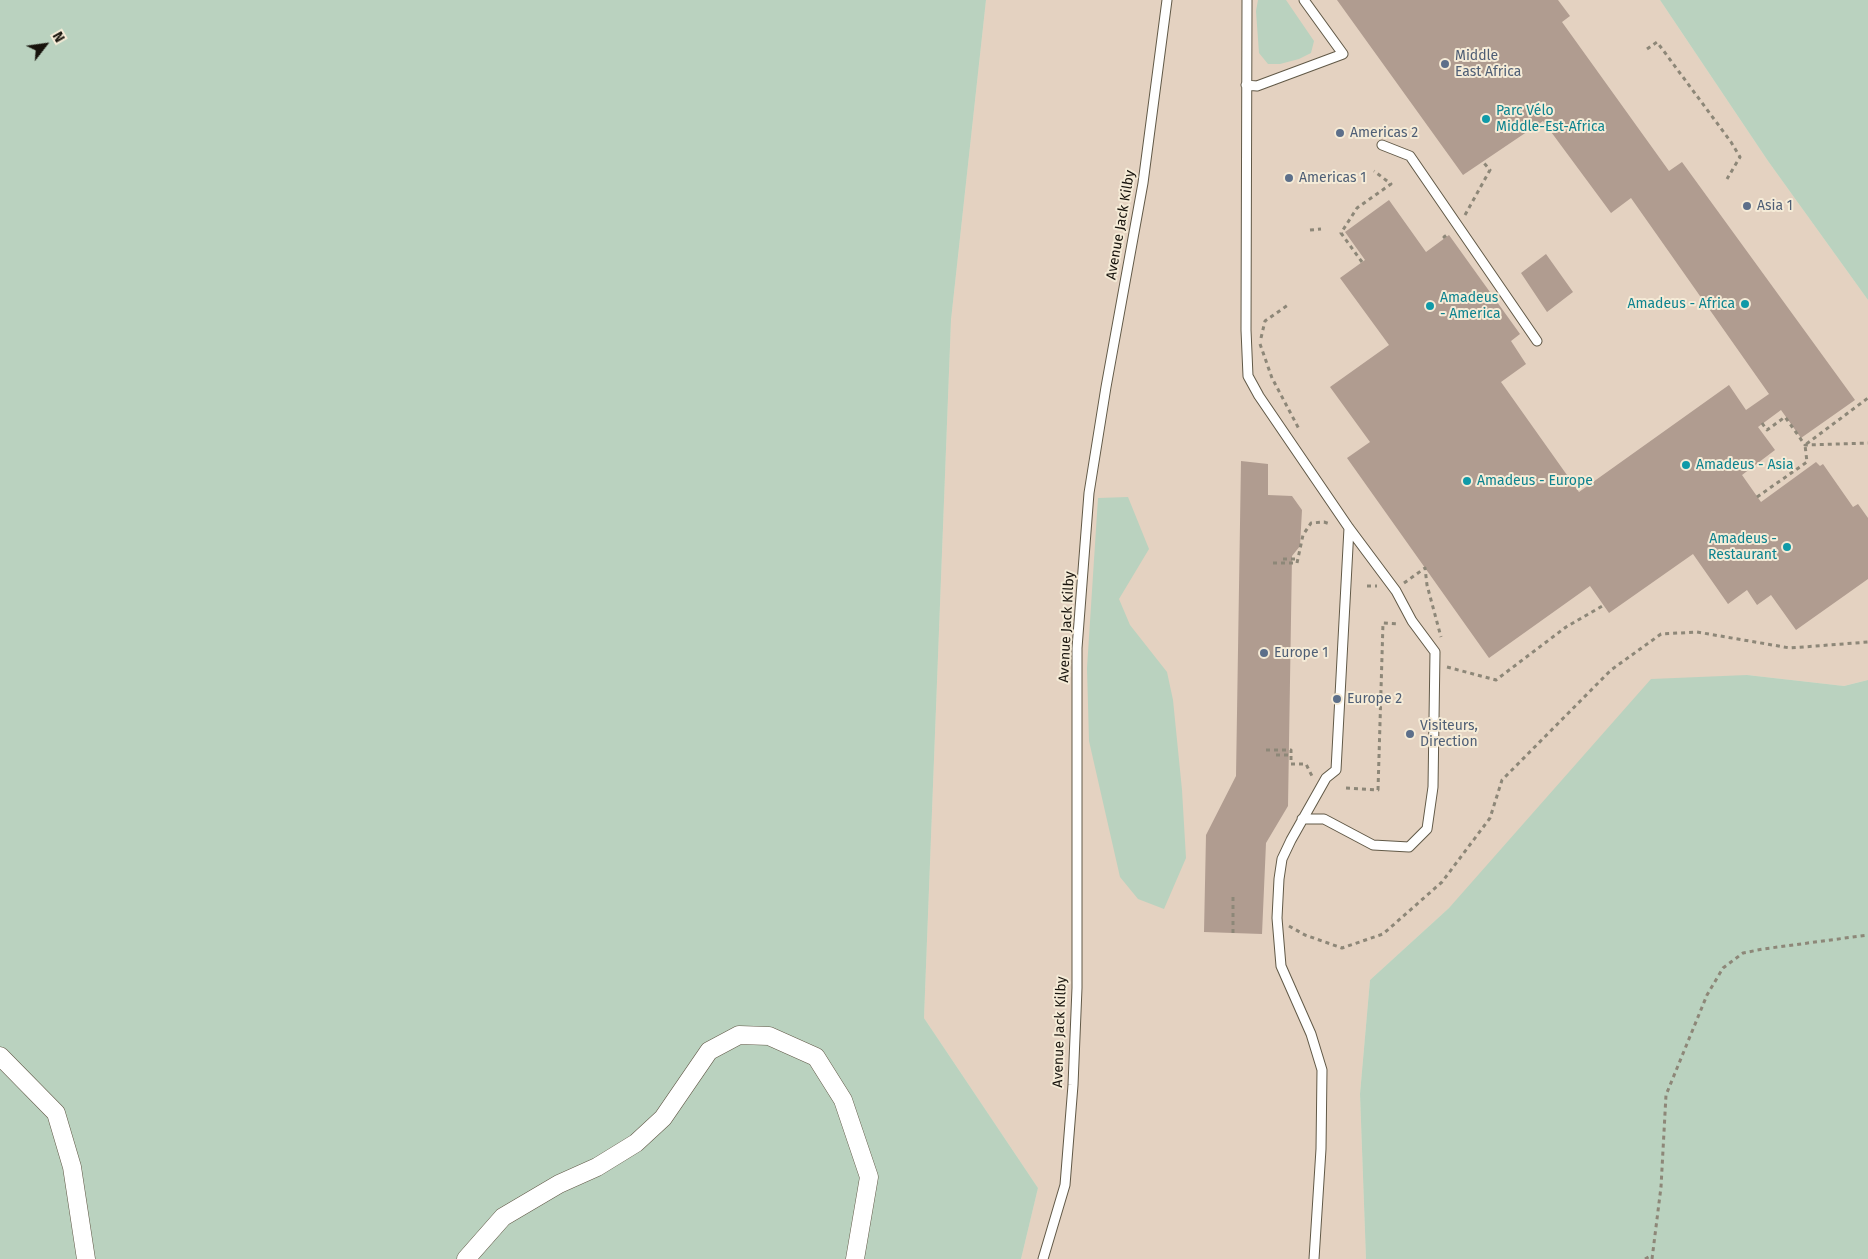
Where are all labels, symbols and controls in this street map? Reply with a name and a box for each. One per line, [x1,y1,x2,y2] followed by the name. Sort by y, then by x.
[20,20,70,70] north arrow
[49,29,68,46] text: N
[1455,48,1521,80] place label: Middle East Africa
[1439,58,1451,70] marker: Middle East Africa
[1496,103,1605,136] place label: Parc Vélo Middle-Est-Africa
[1480,113,1492,125] marker: Parc Vélo Middle-Est-Africa
[1350,125,1418,141] place label: Americas 2
[1334,127,1346,139] marker: Americas 2
[1103,169,1139,281] street label: Avenue Jack Kilby
[1299,170,1366,186] place label: Americas 1
[1283,172,1295,184] marker: Americas 1
[1757,198,1793,214] place label: Asia 1
[1741,200,1753,212] marker: Asia 1
[1440,290,1501,322] place label: Amadeus - America
[1627,296,1735,312] place label: Amadeus - Africa
[1739,298,1751,310] marker: Amadeus - Africa
[1424,300,1436,312] marker: Amadeus - America
[1696,457,1794,473] place label: Amadeus - Asia
[1680,459,1692,471] marker: Amadeus - Asia
[1477,473,1593,489] place label: Amadeus - Europe
[1461,475,1473,487] marker: Amadeus - Europe
[1708,531,1777,564] place label: Amadeus - Restaurant
[1781,541,1793,553] marker: Amadeus - Restaurant
[1056,571,1078,683] street label: Avenue Jack Kilby
[1274,645,1328,661] place label: Europe 1
[1258,647,1270,659] marker: Europe 1
[1347,691,1402,707] place label: Europe 2
[1331,693,1343,705] marker: Europe 2
[1420,718,1478,750] place label: Visiteurs, Direction
[1404,728,1416,740] marker: Visiteurs, Direction
[1050,976,1070,1088] street label: Avenue Jack Kilby

